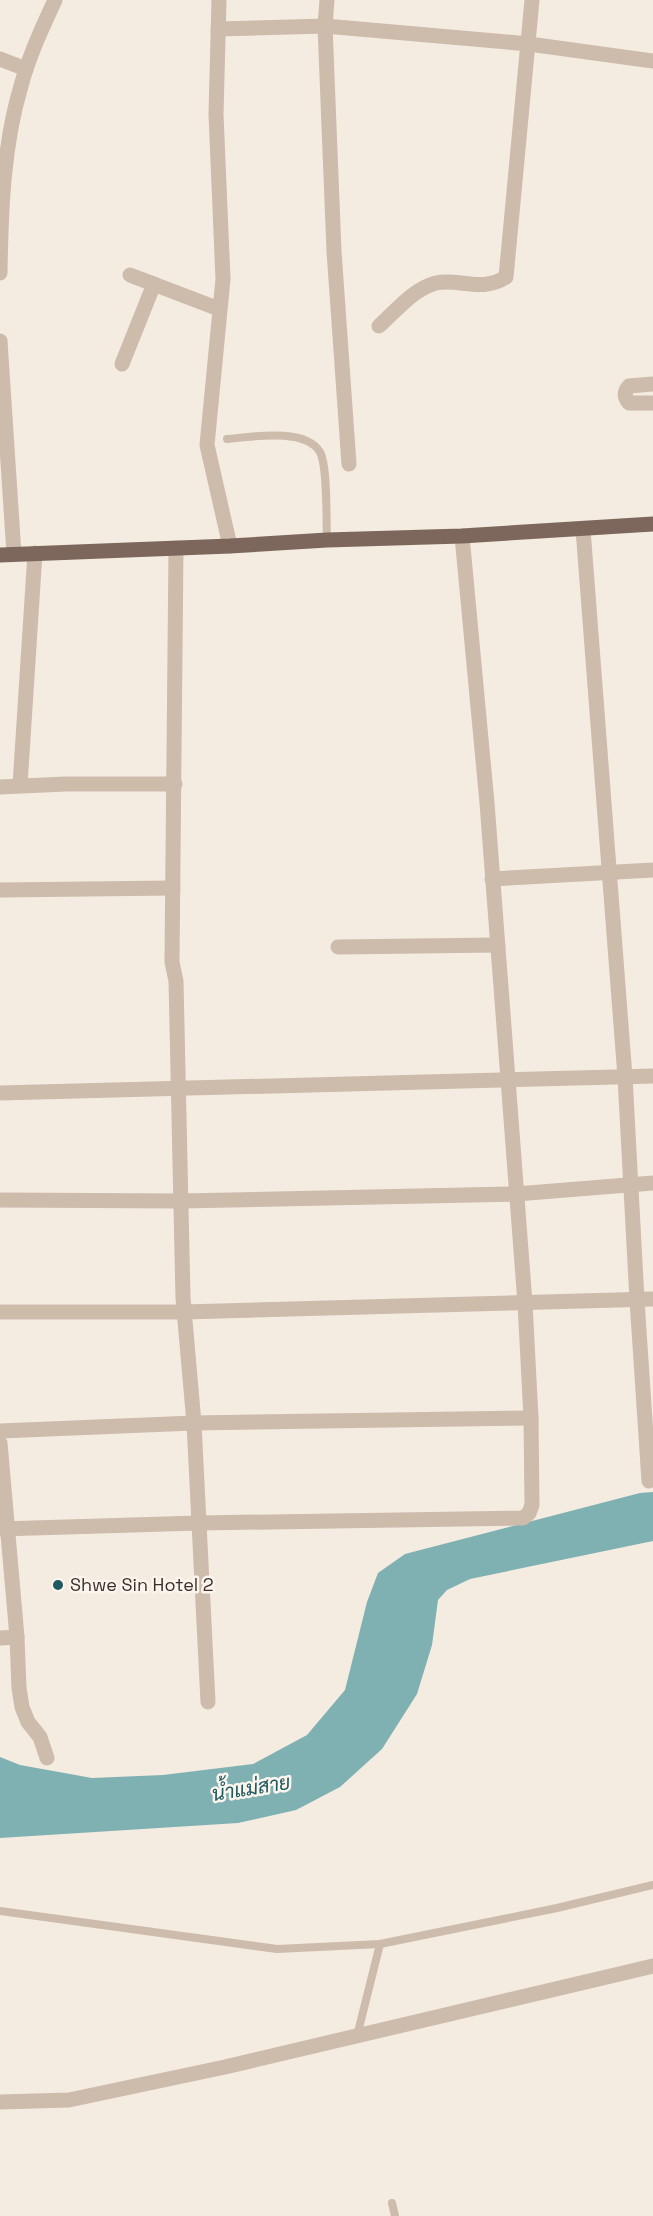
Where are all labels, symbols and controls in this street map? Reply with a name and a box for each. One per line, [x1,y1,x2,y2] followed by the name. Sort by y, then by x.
[70,1573,214,1596] place label: Shwe Sin Hotel 2
[51,1578,65,1592] marker: Shwe Sin Hotel 2
[209,1764,293,1807] water label: น้ำแม่สาย

